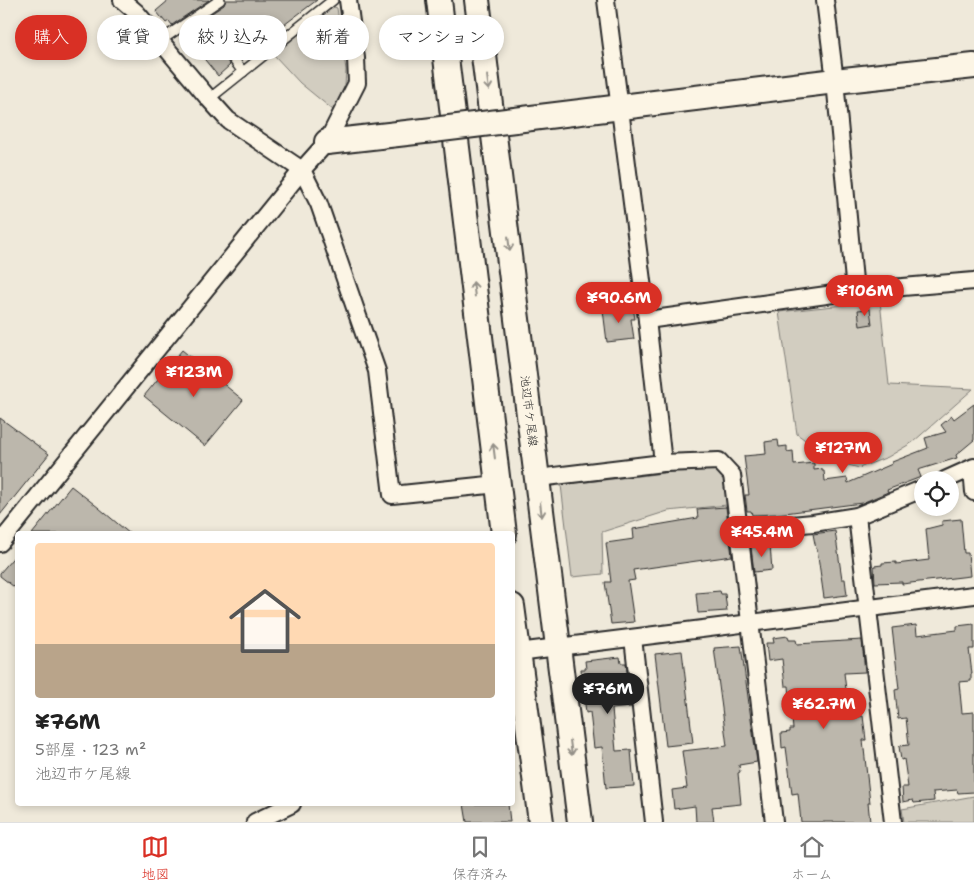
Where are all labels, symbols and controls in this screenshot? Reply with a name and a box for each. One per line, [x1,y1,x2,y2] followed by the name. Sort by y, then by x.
[15,15,87,60] chip: 購入
[97,15,169,60] chip: 賃貸
[179,15,287,60] chip: 絞り込み
[297,15,369,60] chip: 新着
[379,15,504,60] chip: マンション
[483,75,493,91] one-way arrow
[504,236,514,252] one-way arrow
[830,274,900,317] pin: ¥106M
[837,280,893,301] text: ¥106M
[469,282,479,298] one-way arrow
[578,282,660,324] pin: ¥90.6M
[587,287,651,308] text: ¥90.6M
[159,356,229,398] pin: ¥123M
[166,361,222,382] text: ¥123M
[517,374,541,448] street label: 池辺市ケ尾線
[808,432,878,474] pin: ¥127M
[815,437,871,458] text: ¥127M
[489,443,499,459] one-way arrow
[914,471,959,516] map controls
[914,471,959,516] button: locate
[536,501,546,517] one-way arrow
[721,516,803,558] pin: ¥45.4M
[731,521,793,542] text: ¥45.4M
[220,576,310,666] icon: home
[578,672,638,715] pin: ¥76M
[583,678,633,699] text: ¥76M
[783,688,865,730] pin: ¥62.7M
[792,693,856,714] text: ¥62.7M
[35,708,100,736] text: ¥76M
[35,739,146,760] text: 5部屋 · 123 m²
[566,739,576,755] one-way arrow
[35,763,131,784] text: 池辺市ケ尾線
[141,833,169,883] tab: 地図
[452,833,508,883] tab: 保存済み
[791,833,833,883] tab: ホーム

